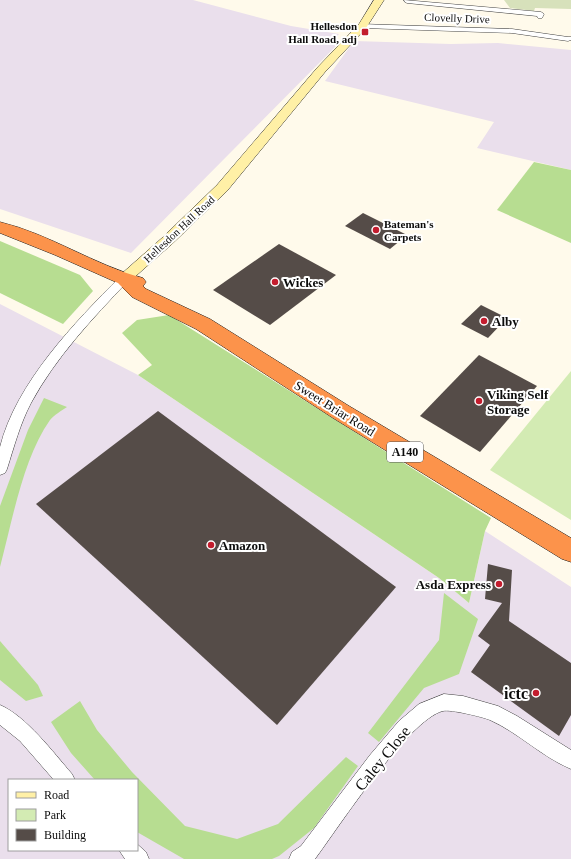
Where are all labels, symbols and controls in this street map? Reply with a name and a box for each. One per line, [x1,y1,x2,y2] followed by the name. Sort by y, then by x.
[424,11,490,25] street label: Clovelly Drive
[288,20,357,45] place label: Hellesdon Hall Road, adj
[360,27,370,37] marker: Hellesdon Hall Road, adj
[141,193,217,265] street label: Hellesdon Hall Road
[384,218,434,243] place label: Bateman's Carpets
[371,225,381,235] marker: Bateman's Carpets
[283,275,323,290] place label: Wickes
[270,277,280,287] marker: Wickes
[492,314,519,329] place label: Alby
[479,316,489,326] marker: Alby
[292,378,378,440] street label: Sweet Briar Road
[487,387,549,417] place label: Viking Self Storage
[474,396,484,406] marker: Viking Self Storage
[387,442,423,462] road number: A140
[219,538,266,553] place label: Amazon
[206,540,216,550] marker: Amazon
[416,577,491,592] place label: Asda Express
[494,579,504,589] marker: Asda Express
[504,685,528,702] place label: ictc
[531,688,541,698] marker: ictc
[351,723,414,795] street label: Caley Close
[8,779,138,851] legend
[44,788,69,802] text: Road
[44,808,66,822] text: Park
[44,828,86,842] text: Building

